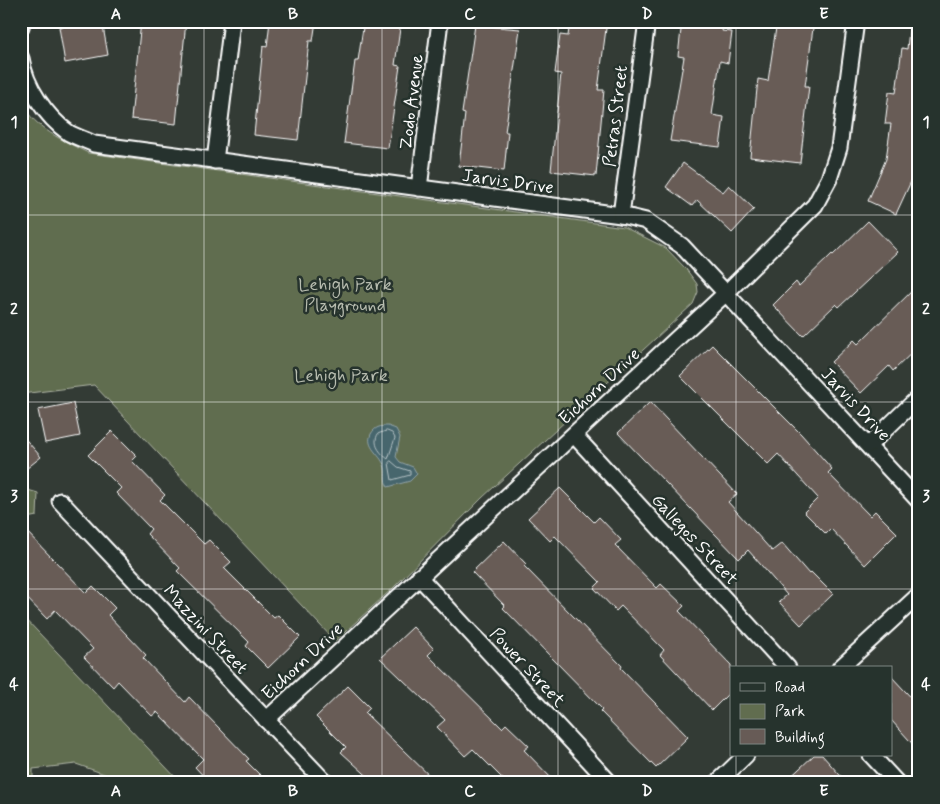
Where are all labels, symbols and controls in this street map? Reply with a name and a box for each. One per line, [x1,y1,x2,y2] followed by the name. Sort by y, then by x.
[111,4,121,25] text: A
[288,4,298,25] text: B
[464,4,476,25] text: C
[641,4,653,25] text: D
[819,4,829,25] text: E
[394,53,430,151] street label: Zodo Avenue
[598,64,634,168] street label: Petras Street
[10,112,18,133] text: 1
[922,112,930,133] text: 1
[460,164,555,200] street label: Jarvis Drive
[298,273,392,318] park label: Lehigh Park Playground
[10,299,18,320] text: 2
[922,299,930,320] text: 2
[554,343,646,431] street label: Eichorn Drive
[815,363,896,447] street label: Jarvis Drive
[294,364,388,389] park label: Lehigh Park
[10,486,18,507] text: 3
[922,486,930,507] text: 3
[646,489,743,591] street label: Gallegos Street
[157,580,253,680] street label: Mazzini Street
[257,618,349,706] street label: Eichorn Drive
[484,623,571,713] street label: Power Street
[730,666,892,756] legend
[9,674,19,695] text: 4
[921,674,931,695] text: 4
[775,678,805,698] text: Road
[775,702,805,722] text: Park
[775,728,825,749] text: Building
[111,781,121,802] text: A
[288,781,298,802] text: B
[464,781,476,802] text: C
[641,781,653,802] text: D
[819,781,829,802] text: E

